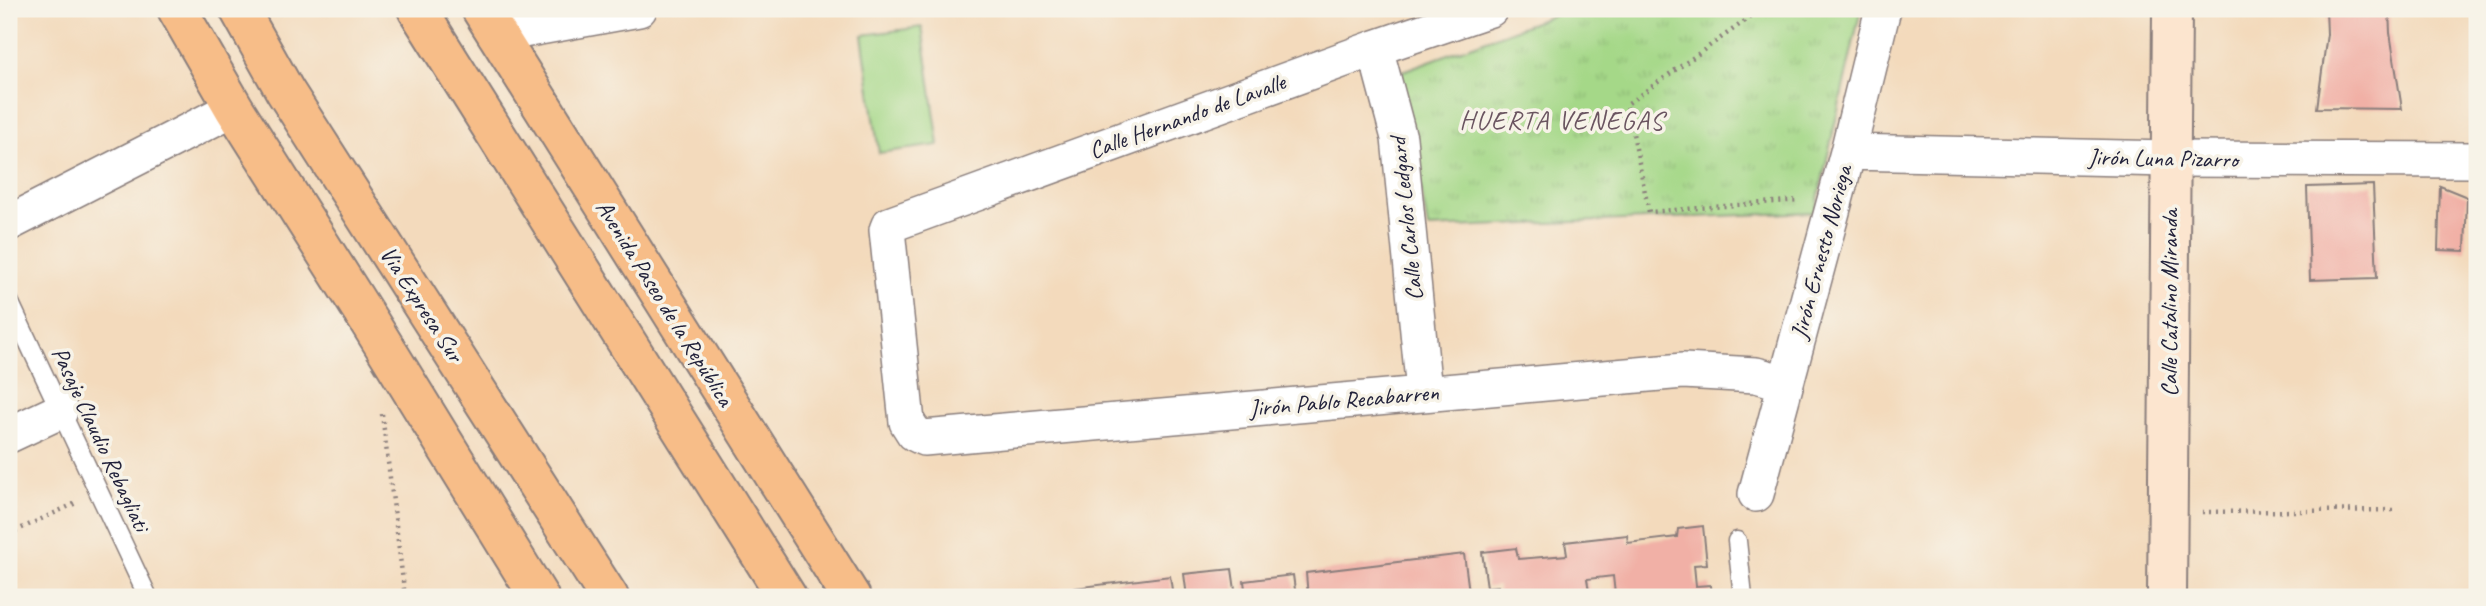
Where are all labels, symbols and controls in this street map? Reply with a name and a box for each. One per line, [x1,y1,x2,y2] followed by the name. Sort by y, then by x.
[1085,66,1291,165] street label: Calle Hernando de Lavalle
[1459,104,1668,137] district label: HUERTA VENEGAS
[1382,132,1429,302] street label: Calle Carlos Ledgard
[2087,142,2241,174] street label: Jirón Luna Pizarro
[1783,160,1859,343] street label: Jirón Ernesto Noriega
[589,194,741,413] street label: Avenida Paseo de la República
[2154,207,2184,397] street label: Calle Catalino Miranda
[373,240,472,370] street label: Via Expresa Sur
[45,342,158,539] street label: Pasaje Claudio Rebagliati
[1247,377,1440,423] street label: Jirón Pablo Recabarren

